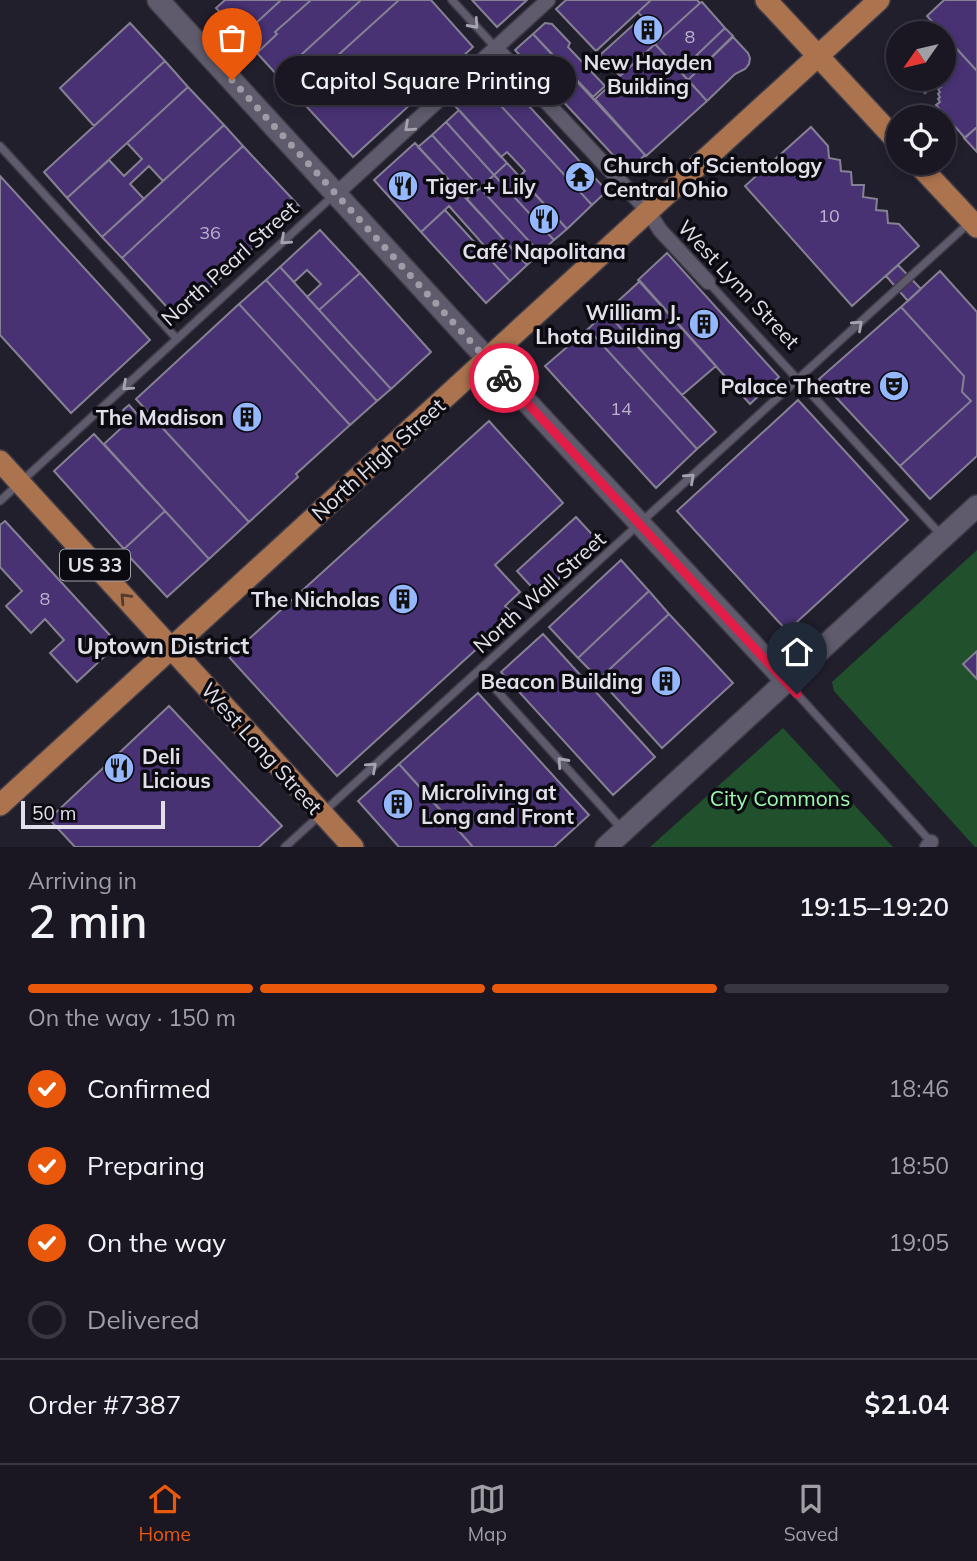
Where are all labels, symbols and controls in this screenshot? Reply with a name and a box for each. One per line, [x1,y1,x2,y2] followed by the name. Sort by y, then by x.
[202,8,262,80] pin
[631,13,665,47] building icon: New Hayden Building
[466,16,478,29] one-way arrow
[213,19,251,57] icon: bag
[886,21,956,91] north arrow
[886,21,956,175] map controls
[685,25,695,48] house number: 8
[583,49,713,99] place label: New Hayden Building
[274,56,575,104] callout: Capitol Square Printing
[300,66,551,95] text: Capitol Square Printing
[886,105,956,175] button: locate
[404,119,417,131] one-way arrow
[603,152,823,202] place label: Church of Scientology Central Ohio
[563,160,597,194] temple icon: Church of Scientology Central Ohio
[386,169,420,203] restaurant icon: Tiger + Lily
[426,173,536,199] place label: Tiger + Lily
[155,195,303,331] street label: North Pearl Street
[527,202,561,236] restaurant icon: Café Napolitana
[818,204,840,227] house number: 10
[673,214,805,354] street label: West Lynn Street
[199,221,221,244] house number: 36
[280,232,293,244] one-way arrow
[462,238,626,264] place label: Café Napolitana
[535,299,681,349] place label: William J. Lhota Building
[687,307,721,341] building icon: William J. Lhota Building
[850,320,863,333] one-way arrow
[469,343,539,413] courier
[485,359,523,397] icon: bike
[877,369,911,403] theatre icon: Palace Theatre
[721,373,871,399] place label: Palace Theatre
[122,377,135,390] one-way arrow
[306,392,450,526] street label: North High Street
[610,397,632,420] house number: 14
[230,400,264,434] building icon: The Madison
[96,404,224,430] place label: The Madison
[682,474,695,486] one-way arrow
[467,526,611,658] street label: North Wall Street
[60,550,130,580] road number: US 33
[386,582,420,616] building icon: The Nicholas
[251,586,380,612] place label: The Nicholas
[40,587,50,610] house number: 8
[121,593,133,606] one-way arrow
[767,622,827,694] pin
[77,631,250,660] district label: Uptown District
[778,633,816,671] icon: home
[649,664,683,698] building icon: Beacon Building
[481,668,643,694] place label: Beacon Building
[196,677,328,819] street label: West Long Street
[142,743,211,793] place label: Deli Licious
[102,751,136,785] restaurant icon: Deli Licious
[557,757,570,770] one-way arrow
[364,763,377,776] one-way arrow
[421,779,574,829] place label: Microliving at Long and Front
[710,785,850,811] park label: City Commons
[381,787,415,821] building icon: Microliving at Long and Front
[21,798,164,830] scale bar
[32,801,76,825] text: 50 m
[28,866,137,895] text: Arriving in
[799,890,949,923] text: 19:15–19:20
[28,892,147,950] text: 2 min
[28,1003,236,1032] text: On the way · 150 m
[28,1070,66,1108] icon: check
[87,1072,211,1105] text: Confirmed
[889,1074,949,1103] text: 18:46
[28,1147,66,1185] icon: check
[87,1149,205,1182] text: Preparing
[889,1151,949,1180] text: 18:50
[28,1224,66,1262] icon: check
[87,1226,226,1259] text: On the way
[889,1228,949,1257] text: 19:05
[87,1303,200,1336] text: Delivered
[28,1388,181,1421] text: Order #7387
[865,1388,949,1421] text: $21.04
[138,1480,191,1546] tab: Home
[468,1480,507,1546] tab: Map
[784,1480,839,1546] tab: Saved

